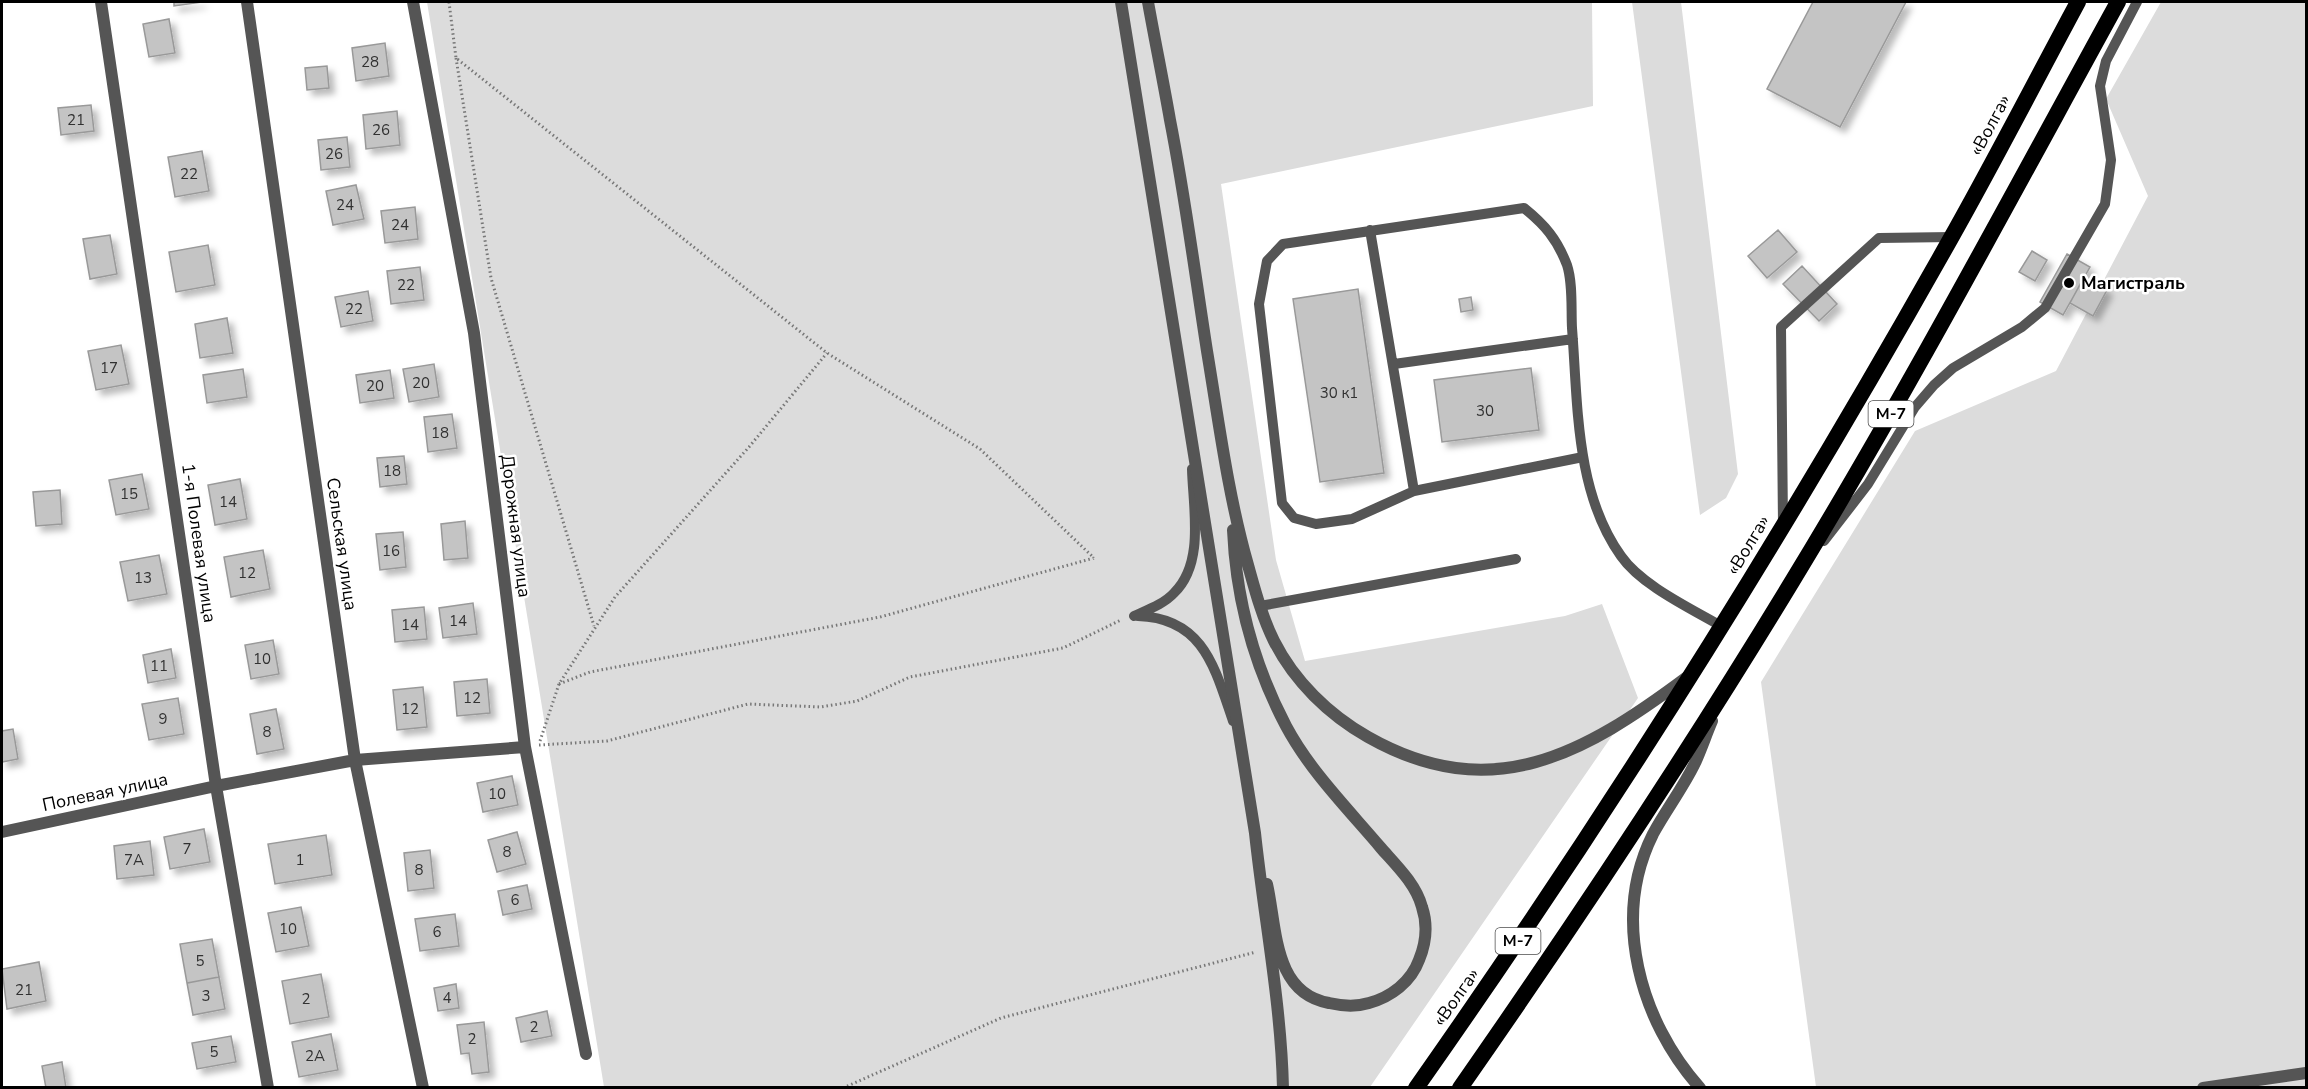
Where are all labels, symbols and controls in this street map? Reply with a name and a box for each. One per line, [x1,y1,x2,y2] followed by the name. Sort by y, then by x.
[361,52,379,72] house number: 28
[1964,90,2016,160] street label: «Волга»
[67,110,85,130] house number: 21
[372,120,390,140] house number: 26
[325,144,343,164] house number: 26
[180,164,198,184] house number: 22
[336,195,354,215] house number: 24
[391,215,409,235] house number: 24
[2081,271,2185,295] place label: Магистраль
[397,275,415,295] house number: 22
[2062,276,2076,290] marker: Магистраль
[345,299,363,319] house number: 22
[100,358,118,378] house number: 17
[412,373,430,393] house number: 20
[366,376,384,396] house number: 20
[1320,383,1358,403] house number: 30 к1
[1476,401,1494,421] house number: 30
[1868,401,1914,427] road number: М-7
[431,423,449,443] house number: 18
[495,453,537,599] street label: Дорожная улица
[383,461,401,481] house number: 18
[176,462,222,624] street label: 1-я Полевая улица
[321,476,363,612] street label: Сельская улица
[120,484,138,504] house number: 15
[219,492,237,512] house number: 14
[1721,511,1775,579] street label: «Волга»
[382,541,400,561] house number: 16
[238,563,256,583] house number: 12
[134,568,152,588] house number: 13
[449,611,467,631] house number: 14
[401,615,419,635] house number: 14
[253,649,271,669] house number: 10
[150,656,168,676] house number: 11
[463,688,481,708] house number: 12
[401,699,419,719] house number: 12
[158,709,168,729] house number: 9
[262,722,272,742] house number: 8
[40,767,170,817] street label: Полевая улица
[488,784,506,804] house number: 10
[182,839,192,859] house number: 7
[502,842,512,862] house number: 8
[124,850,144,870] house number: 7А
[295,850,305,870] house number: 1
[414,860,424,880] house number: 8
[510,890,520,910] house number: 6
[279,919,297,939] house number: 10
[432,922,442,942] house number: 6
[1496,928,1540,954] road number: М-7
[195,951,205,971] house number: 5
[1427,963,1485,1031] street label: «Волга»
[15,980,33,1000] house number: 21
[201,986,211,1006] house number: 3
[442,988,452,1008] house number: 4
[301,989,311,1009] house number: 2
[529,1017,539,1037] house number: 2
[467,1029,477,1049] house number: 2
[209,1042,219,1062] house number: 5
[305,1046,325,1066] house number: 2А

